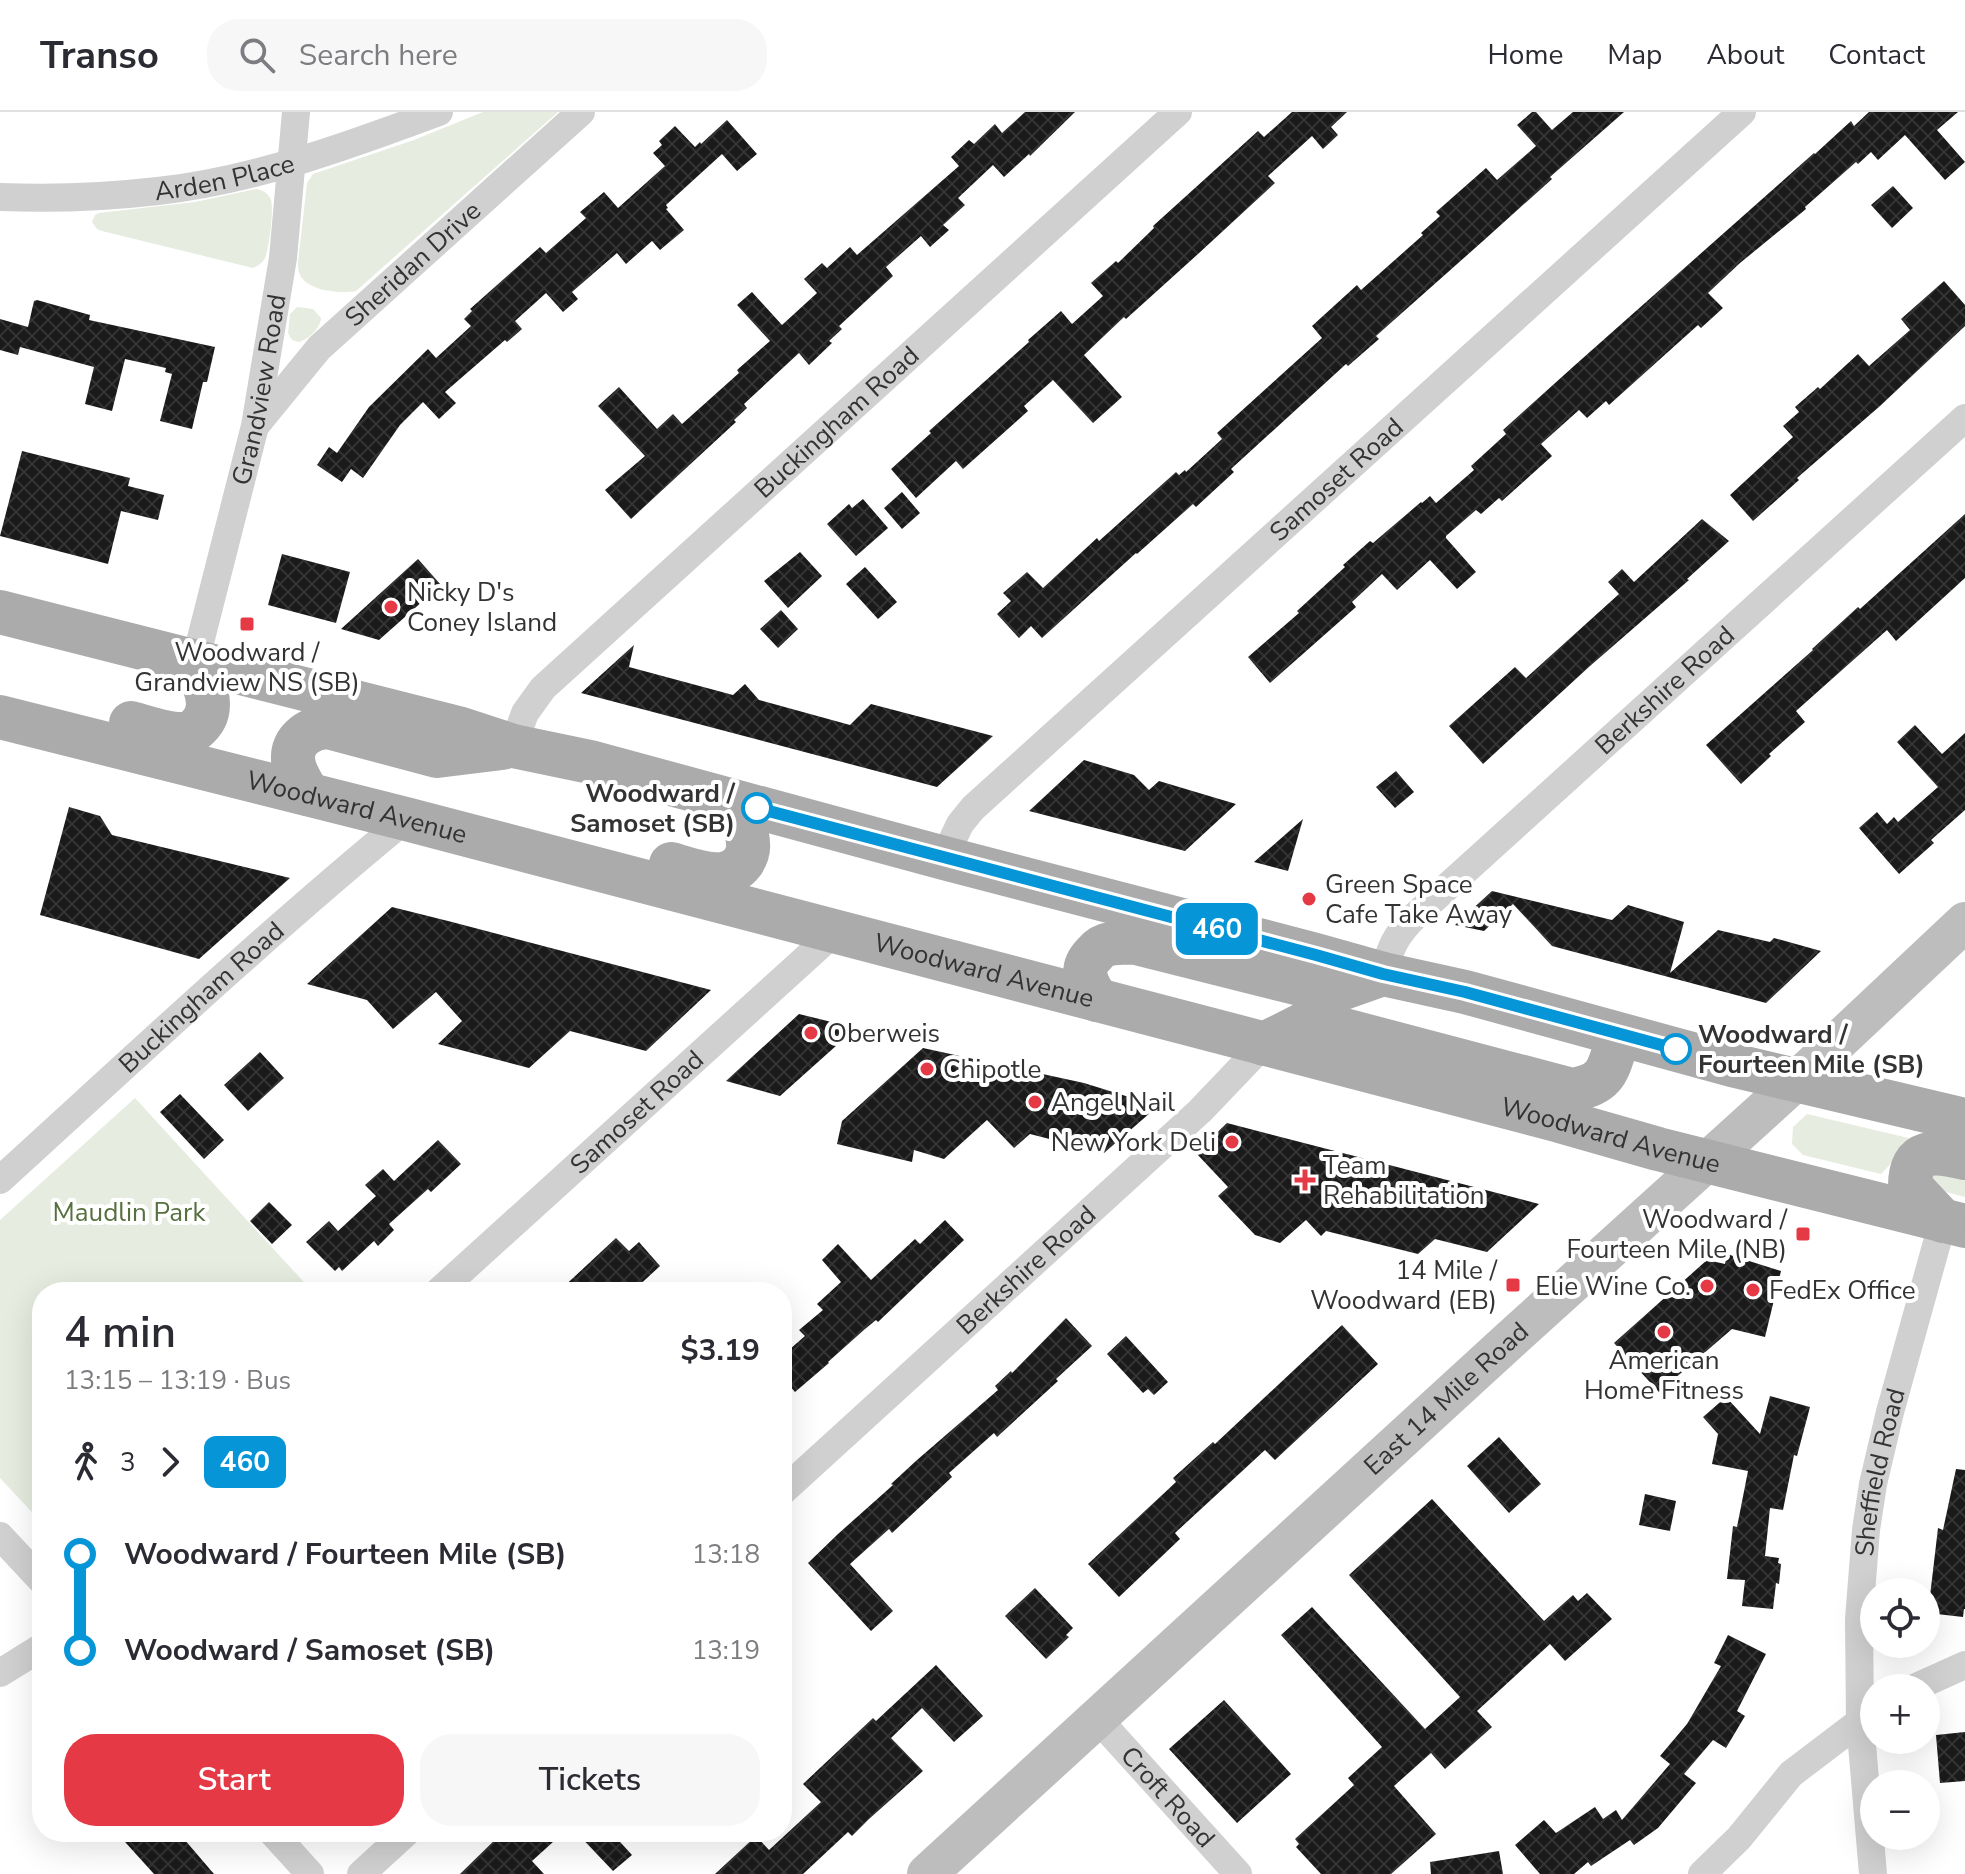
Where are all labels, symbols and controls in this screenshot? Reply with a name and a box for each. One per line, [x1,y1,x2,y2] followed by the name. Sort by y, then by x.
[207,19,767,91] search box
[40,30,159,81] text: Transo
[235,33,279,77] icon: search
[299,35,458,76] text: Search here
[1488,36,1563,74] text: Home
[1607,36,1662,74] text: Map
[1706,36,1784,74] text: About
[1828,36,1925,74] text: Contact
[153,145,299,209] street label: Arden Place
[337,193,488,334] street label: Sheridan Drive
[223,291,294,489] street label: Grandview Road
[746,338,926,506] street label: Buckingham Road
[1262,410,1411,549] street label: Samoset Road
[407,575,557,640] place label: Nicky D's Coney Island
[382,598,400,616] marker: Nicky D's Coney Island
[238,615,256,633] marker: Woodward / Grandview NS (SB)
[1587,618,1742,762] street label: Berkshire Road
[134,635,360,700] place label: Woodward / Grandview NS (SB)
[243,762,471,852] street label: Woodward Avenue
[570,776,736,841] place label: Woodward / Samoset (SB)
[742,793,772,823] marker: Woodward / Samoset (SB)
[1325,867,1513,932] place label: Green Space Cafe Take Away
[1300,890,1318,908] marker: Green Space Cafe Take Away
[1171,903,1263,955] line badge: 460
[1192,910,1242,948] text: 460
[111,913,291,1081] street label: Buckingham Road
[870,925,1098,1016] street label: Woodward Avenue
[827,1016,940,1051] place label: Oberweis
[1698,1017,1925,1082] place label: Woodward / Fourteen Mile (SB)
[802,1024,820,1042] marker: Oberweis
[1661,1034,1691,1064] marker: Woodward / Fourteen Mile (SB)
[562,1042,711,1182] street label: Samoset Road
[943,1052,1041,1087] place label: Chipotle
[918,1060,936,1078] marker: Chipotle
[1051,1085,1175,1120] place label: Angel Nail
[1497,1089,1724,1181] street label: Woodward Avenue
[1026,1093,1044,1111] marker: Angel Nail
[1051,1125,1216,1160] place label: New York Deli
[1223,1133,1241,1151] marker: New York Deli
[1323,1148,1485,1213] place label: Team Rehabilitation
[1294,1169,1316,1191] marker: Team Rehabilitation
[53,1195,206,1230] park label: Maudlin Park
[949,1197,1103,1342] street label: Berkshire Road
[1566,1202,1788,1267] place label: Woodward / Fourteen Mile (NB)
[1794,1225,1812,1243] marker: Woodward / Fourteen Mile (NB)
[1310,1253,1498,1318] place label: 14 Mile / Woodward (EB)
[1535,1269,1691,1304] place label: Elie Wine Co.
[1769,1273,1916,1308] place label: FedEx Office
[1504,1276,1522,1294] marker: 14 Mile / Woodward (EB)
[1698,1277,1716,1295] marker: Elie Wine Co.
[1744,1281,1762,1299] marker: FedEx Office
[64,1303,176,1363] text: 4 min
[1356,1314,1536,1483] street label: East 14 Mile Road
[1655,1323,1673,1341] marker: American Home Fitness
[681,1330,760,1371] text: $3.19
[1584,1343,1744,1408] place label: American Home Fitness
[64,1363,291,1398] text: 13:15 – 13:19 · Bus
[1846,1384,1913,1558] street label: Sheffield Road
[64,1440,108,1484] icon: walk
[148,1440,192,1484] icon: forward
[220,1443,270,1481] text: 460
[120,1445,136,1480] text: 3
[124,1534,567,1575] text: Woodward / Fourteen Mile (SB)
[692,1537,760,1572] text: 13:18
[1860,1578,1940,1850] map controls
[1860,1578,1940,1658] button: locate
[124,1630,495,1671] text: Woodward / Samoset (SB)
[692,1633,760,1668] text: 13:19
[1860,1674,1940,1754] button: +
[64,1734,404,1826] button: Start
[420,1734,760,1826] button: Tickets
[1113,1738,1223,1855] street label: Croft Road
[1860,1770,1940,1850] button: −

